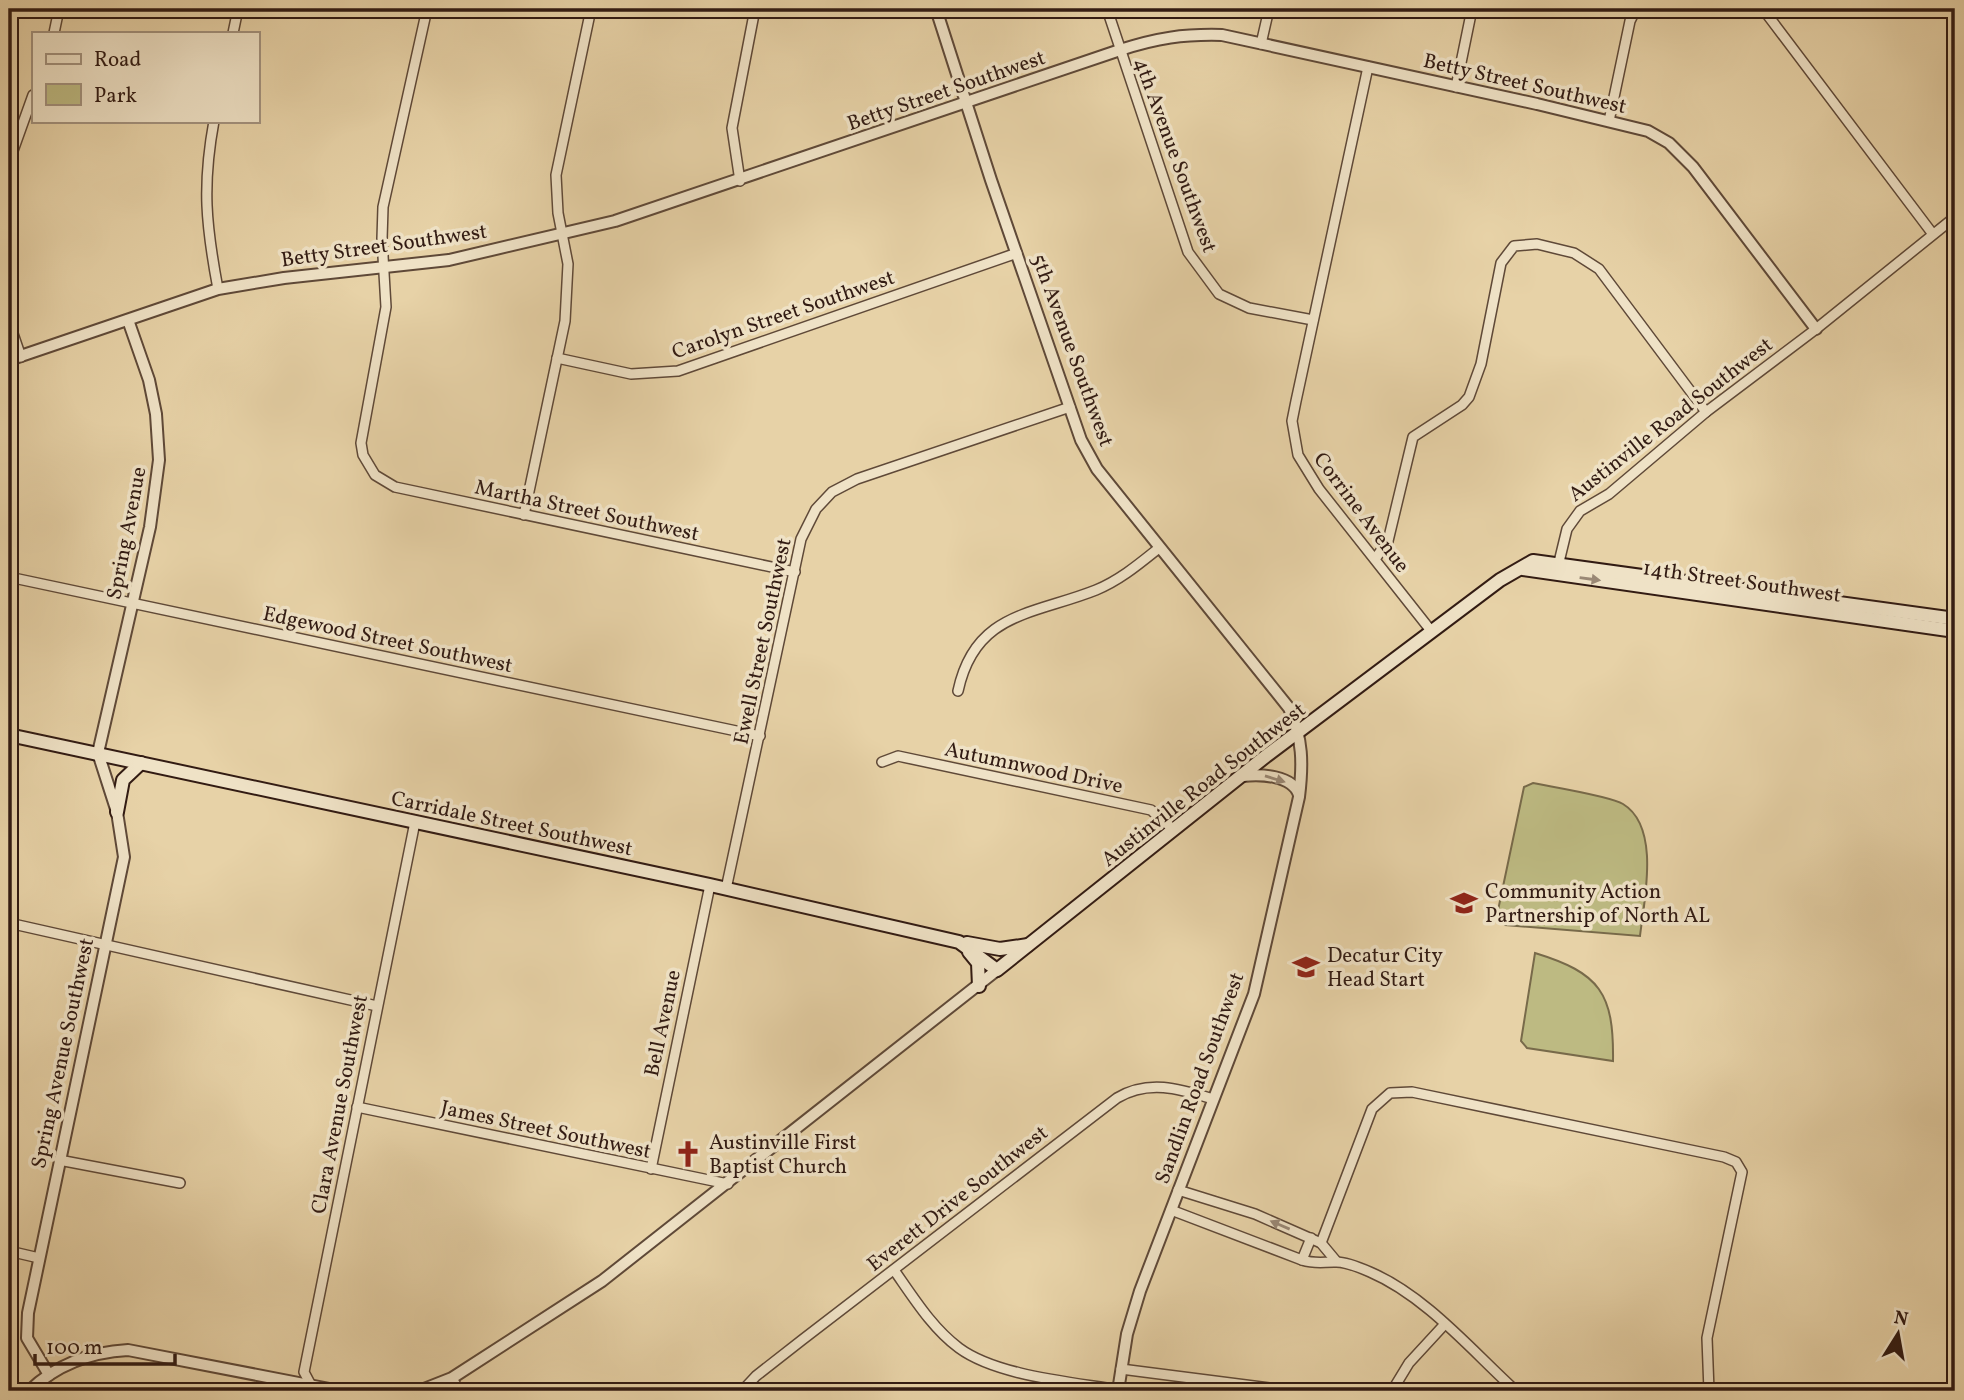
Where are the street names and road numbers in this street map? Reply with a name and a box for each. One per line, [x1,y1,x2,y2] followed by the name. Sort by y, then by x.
[844,44,1049,139] street label: Betty Street Southwest
[1420,47,1629,122] street label: Betty Street Southwest
[1126,54,1223,257] street label: 4th Avenue Southwest
[279,218,489,275] street label: Betty Street Southwest
[1023,250,1120,451] street label: 5th Avenue Southwest
[668,264,899,367] street label: Carolyn Street Southwest
[1563,331,1779,509] street label: Austinville Road Southwest
[1306,447,1416,579] street label: Corrine Avenue
[100,464,155,602] street label: Spring Avenue
[472,474,702,549] street label: Martha Street Southwest
[727,535,800,747] street label: Ewell Street Southwest
[1641,554,1843,611] street label: 14th Street Southwest
[260,600,515,681] street label: Edgewood Street Southwest
[1096,696,1312,874] street label: Austinville Road Southwest
[942,735,1125,802] street label: Autumnwood Drive
[388,785,635,864] street label: Carridale Street Southwest
[25,935,102,1171] street label: Spring Avenue Southwest
[638,967,689,1079] street label: Bell Avenue
[1149,969,1252,1188] street label: Sandlin Road Southwest
[305,992,376,1216] street label: Clara Avenue Southwest
[438,1094,654,1167] street label: James Street Southwest
[861,1119,1054,1279] street label: Everett Drive Southwest

